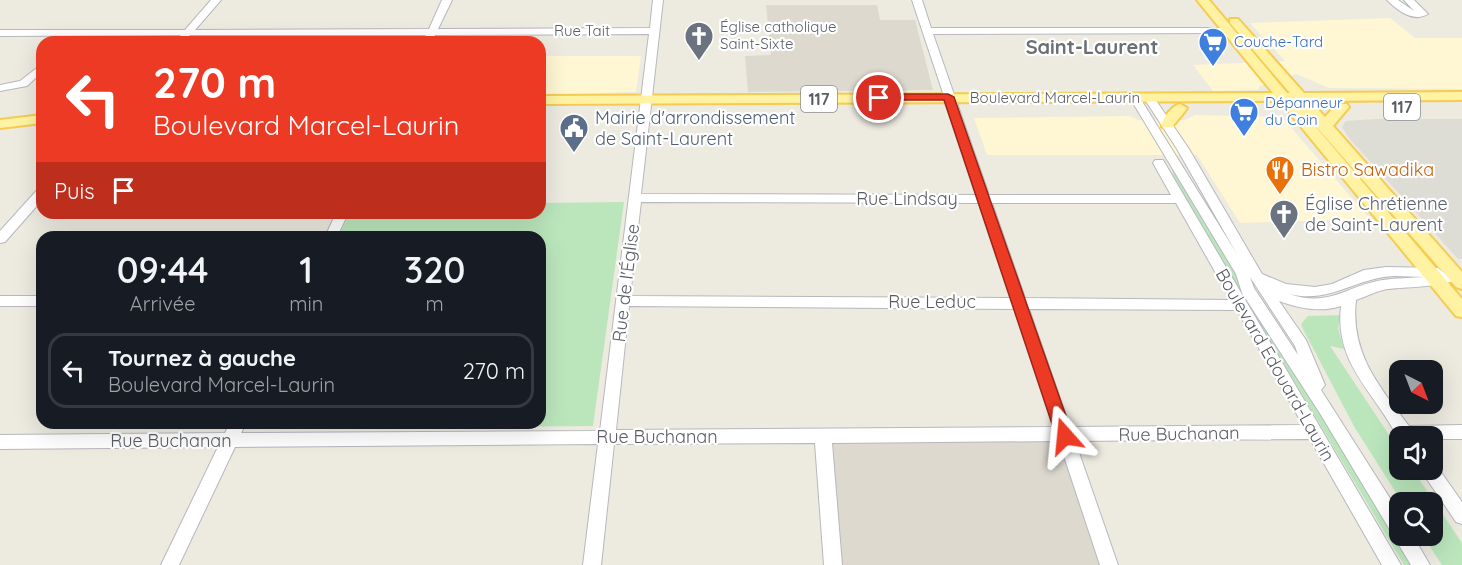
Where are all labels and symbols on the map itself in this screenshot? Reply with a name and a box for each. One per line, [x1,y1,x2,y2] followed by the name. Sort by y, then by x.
[720,17,836,53] place label: Église catholique Saint-Sixte
[683,20,715,62] church icon: Église catholique Saint-Sixte
[554,21,610,40] street label: Rue Tait
[1197,26,1229,68] supermarket icon: Couche-Tard
[1234,32,1323,51] place label: Couche-Tard
[1026,34,1158,59] district label: Saint-Laurent
[853,72,904,123] pin
[801,86,837,112] road number: 117
[970,88,1140,107] street label: Boulevard Marcel-Laurin
[1265,93,1343,129] place label: Dépanneur du Coin
[1384,94,1420,120] road number: 117
[1228,96,1260,138] supermarket icon: Dépanneur du Coin
[595,106,795,150] place label: Mairie d'arrondissement de Saint-Laurent
[558,112,590,154] public building icon: Mairie d'arrondissement de Saint-Laurent
[1264,154,1296,196] restaurant icon: Bistro Sawadika
[1301,158,1434,181] place label: Bistro Sawadika
[856,187,958,210] street label: Rue Lindsay
[1305,192,1448,236] place label: Église Chrétienne de Saint-Laurent
[1268,198,1300,240] church icon: Église Chrétienne de Saint-Laurent
[607,223,644,343] street label: Rue de l'Église
[1211,264,1340,465] street label: Boulevard Edouard-Laurin
[888,290,976,313] street label: Rue Leduc
[1389,360,1443,414] north arrow
[1033,404,1097,468] position arrow
[1118,421,1240,446] street label: Rue Buchanan
[596,425,718,448] street label: Rue Buchanan
[110,429,232,452] street label: Rue Buchanan

